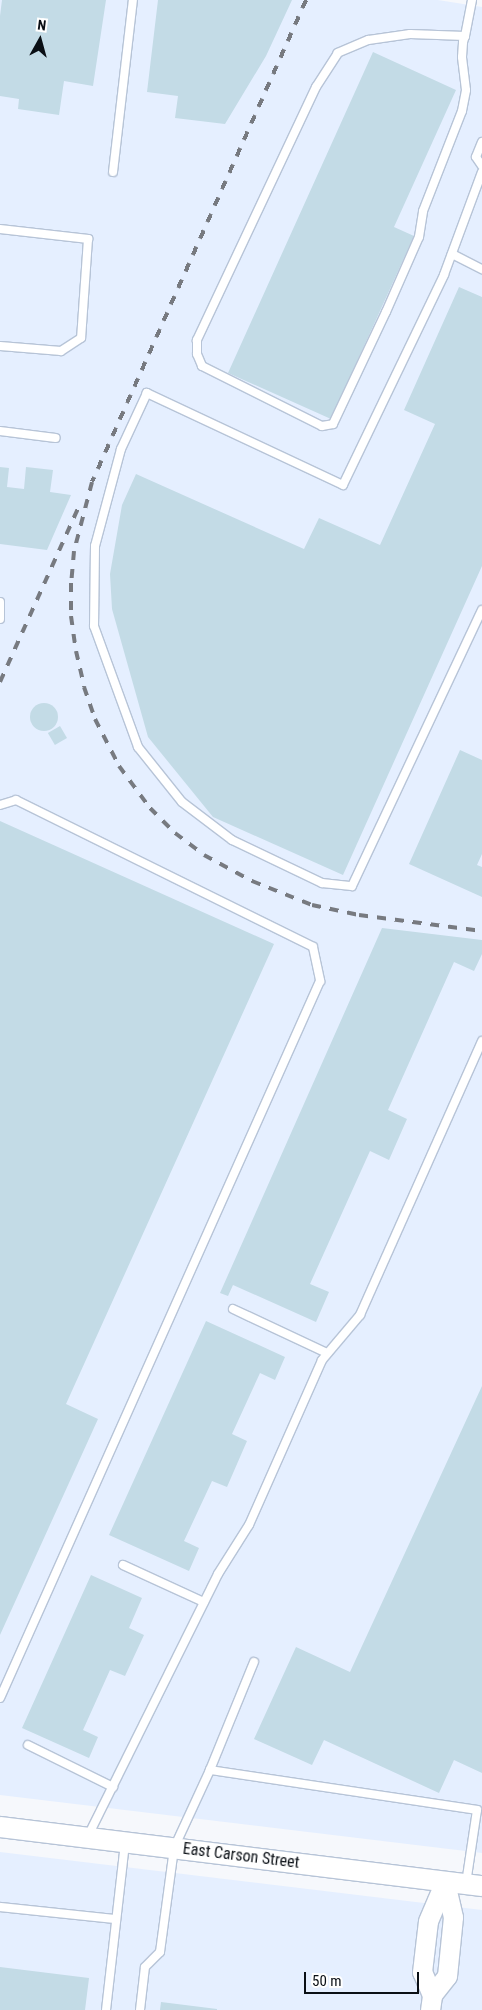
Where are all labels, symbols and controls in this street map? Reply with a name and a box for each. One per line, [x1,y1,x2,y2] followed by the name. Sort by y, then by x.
[15,15,65,65] north arrow
[37,17,47,34] text: N
[182,1839,300,1873] street label: East Carson Street
[307,1962,422,1994] scale bar
[312,1972,342,1990] text: 50 m

